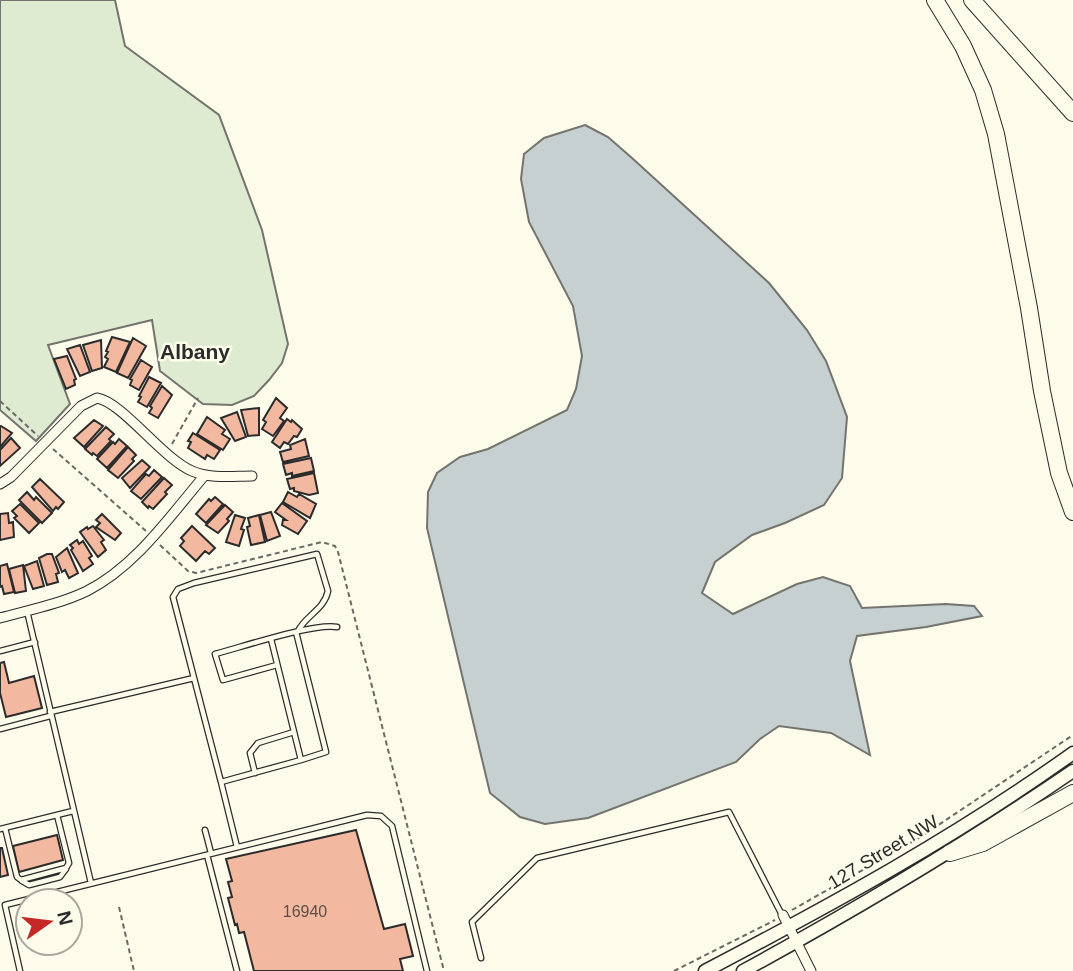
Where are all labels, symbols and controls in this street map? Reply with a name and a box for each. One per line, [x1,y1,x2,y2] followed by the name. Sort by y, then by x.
[160,340,230,363] district label: Albany
[824,811,942,893] street label: 127 Street NW
[14,887,84,957] north arrow
[283,903,327,920] house number: 16940
[53,909,77,927] text: N

